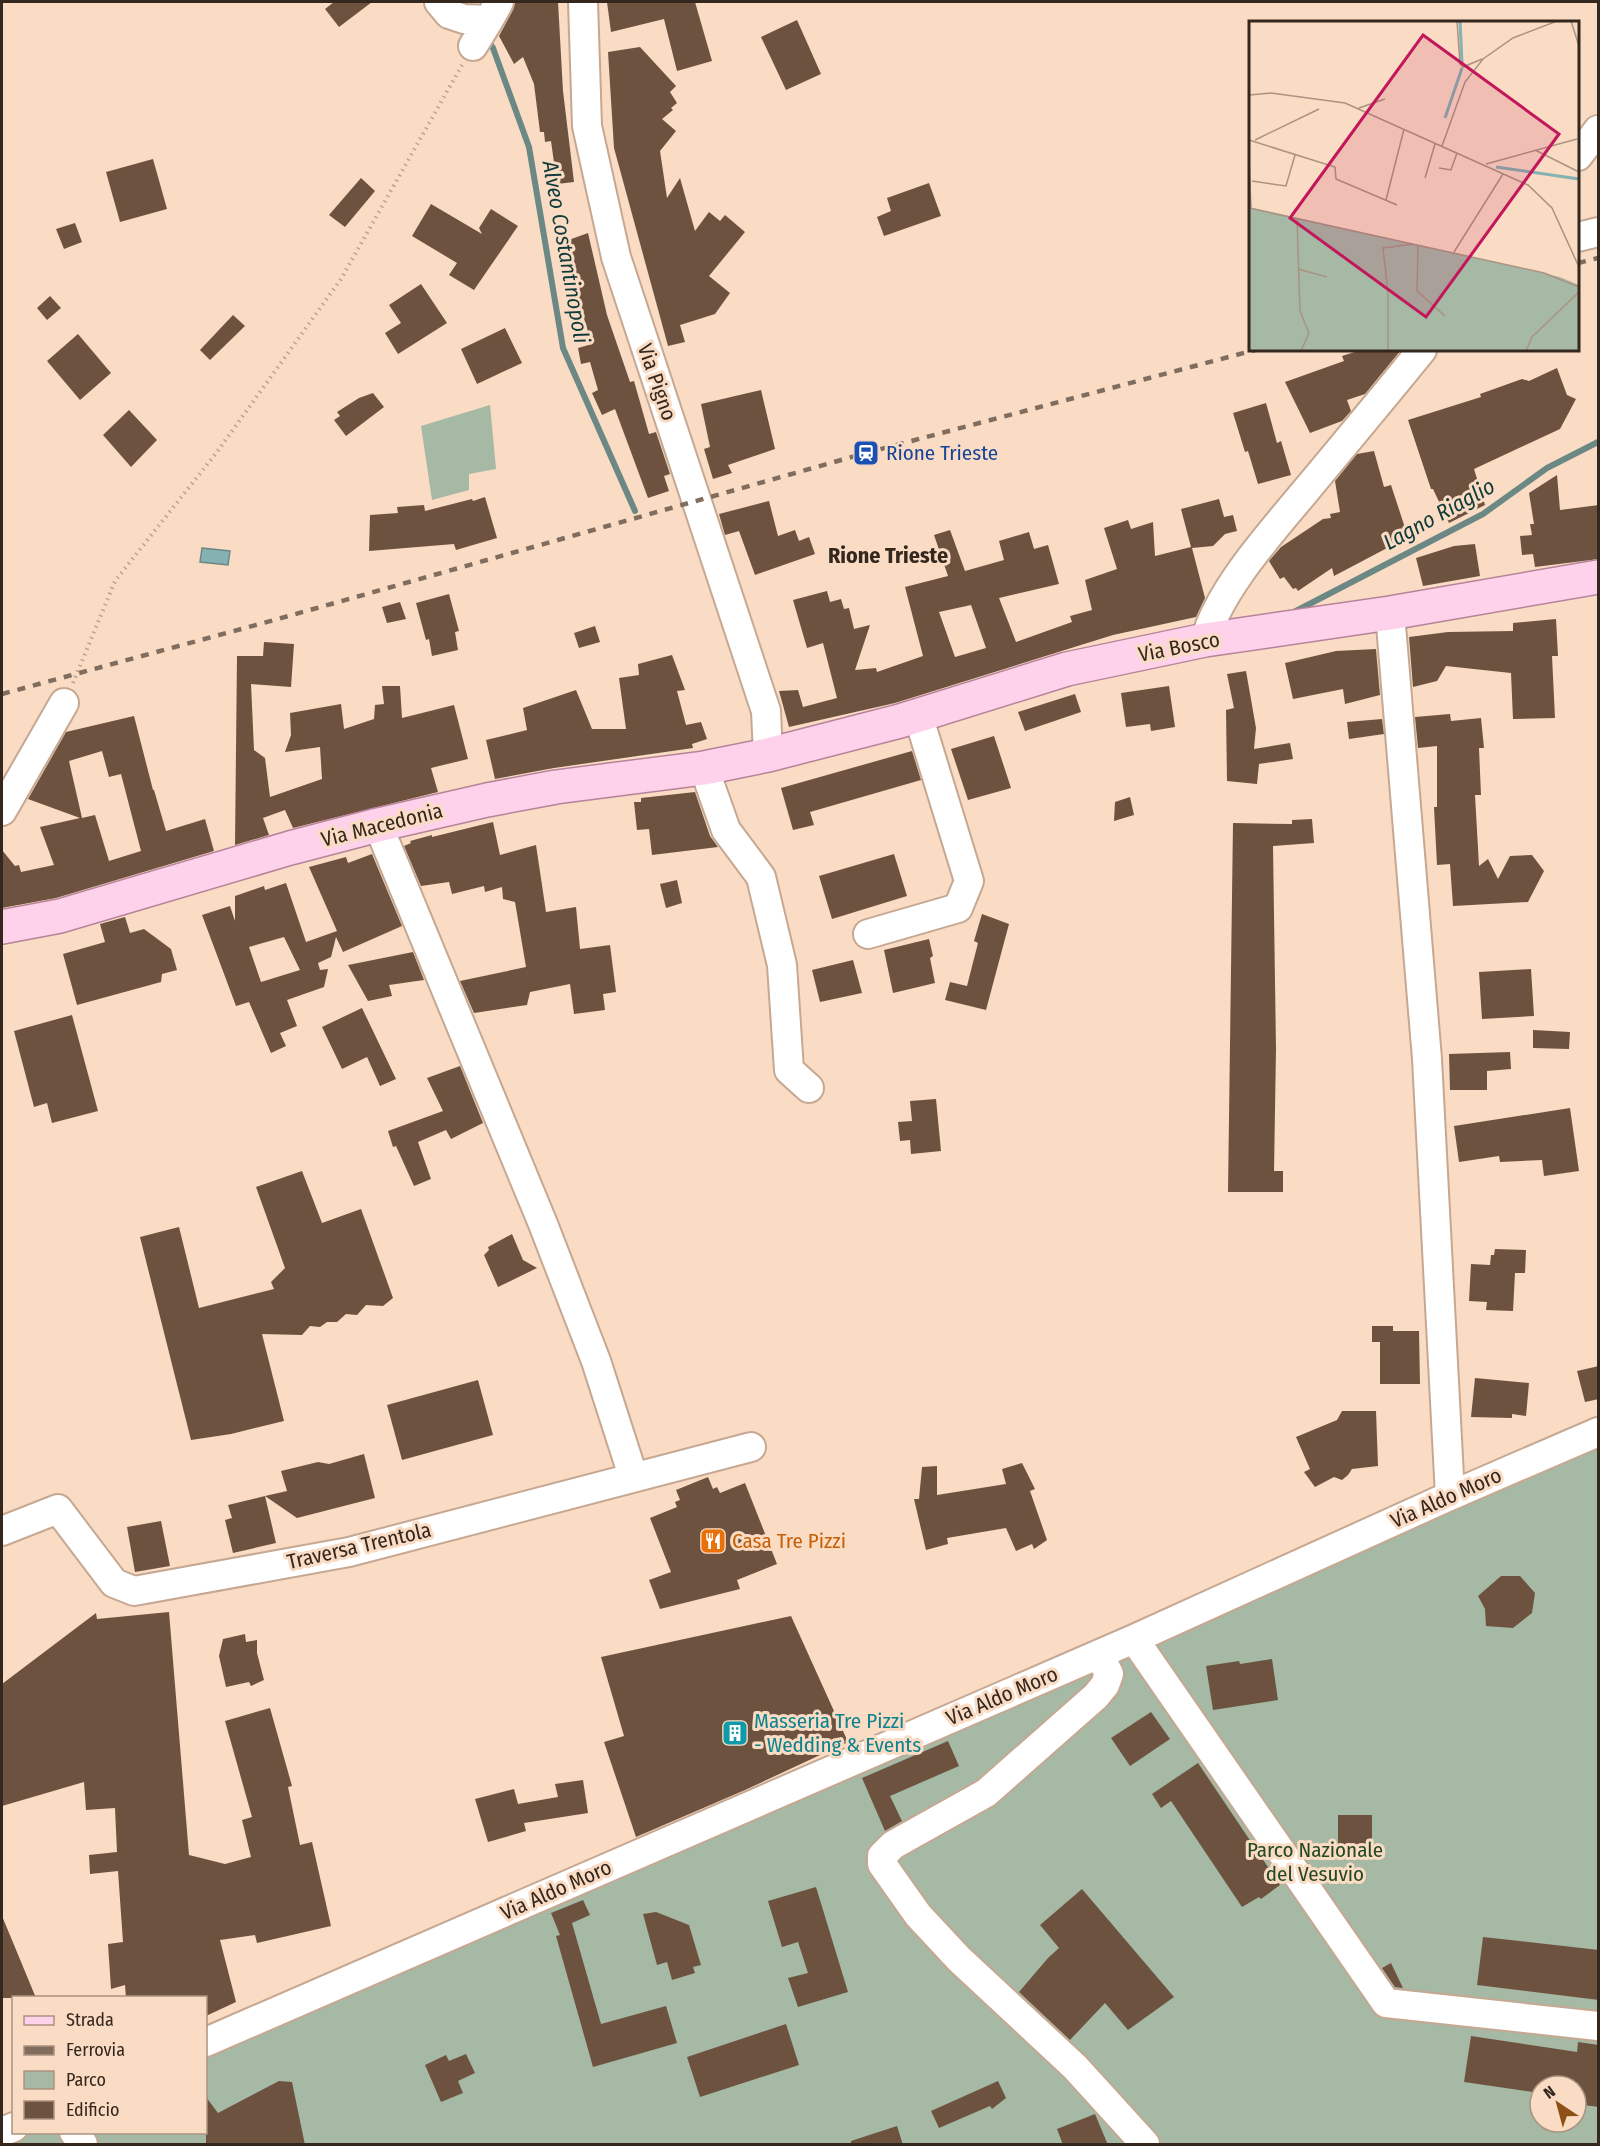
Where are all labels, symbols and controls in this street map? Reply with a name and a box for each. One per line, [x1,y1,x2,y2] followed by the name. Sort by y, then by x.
[1249,21,1579,351] inset map
[536,158,595,346] water label: Alveo Costantinopoli
[632,340,682,424] street label: Via Pigno
[851,438,881,468] station icon: Rione Trieste
[886,440,998,466] place label: Rione Trieste
[1378,472,1500,556] water label: Lagno Riaglio
[828,542,948,569] district label: Rione Trieste
[1136,626,1222,668] street label: Via Bosco
[319,797,445,853] street label: Via Macedonia
[1386,1462,1506,1534] street label: Via Aldo Moro
[284,1517,434,1575] street label: Traversa Trentola
[698,1526,728,1556] restaurant icon: Casa Tre Pizzi
[732,1528,846,1554] place label: Casa Tre Pizzi
[942,1661,1062,1731] street label: Via Aldo Moro
[754,1708,921,1758] place label: Masseria Tre Pizzi - Wedding & Events
[720,1718,750,1748] building icon: Masseria Tre Pizzi - Wedding & Events
[1247,1837,1383,1887] park label: Parco Nazionale del Vesuvio
[496,1854,616,1926] street label: Via Aldo Moro
[12,1996,207,2134] legend
[66,2009,114,2031] text: Strada
[66,2039,125,2061] text: Ferrovia
[66,2069,106,2091] text: Parco
[1528,2074,1588,2134] north arrow
[1540,2082,1559,2103] text: N
[66,2099,119,2121] text: Edificio

